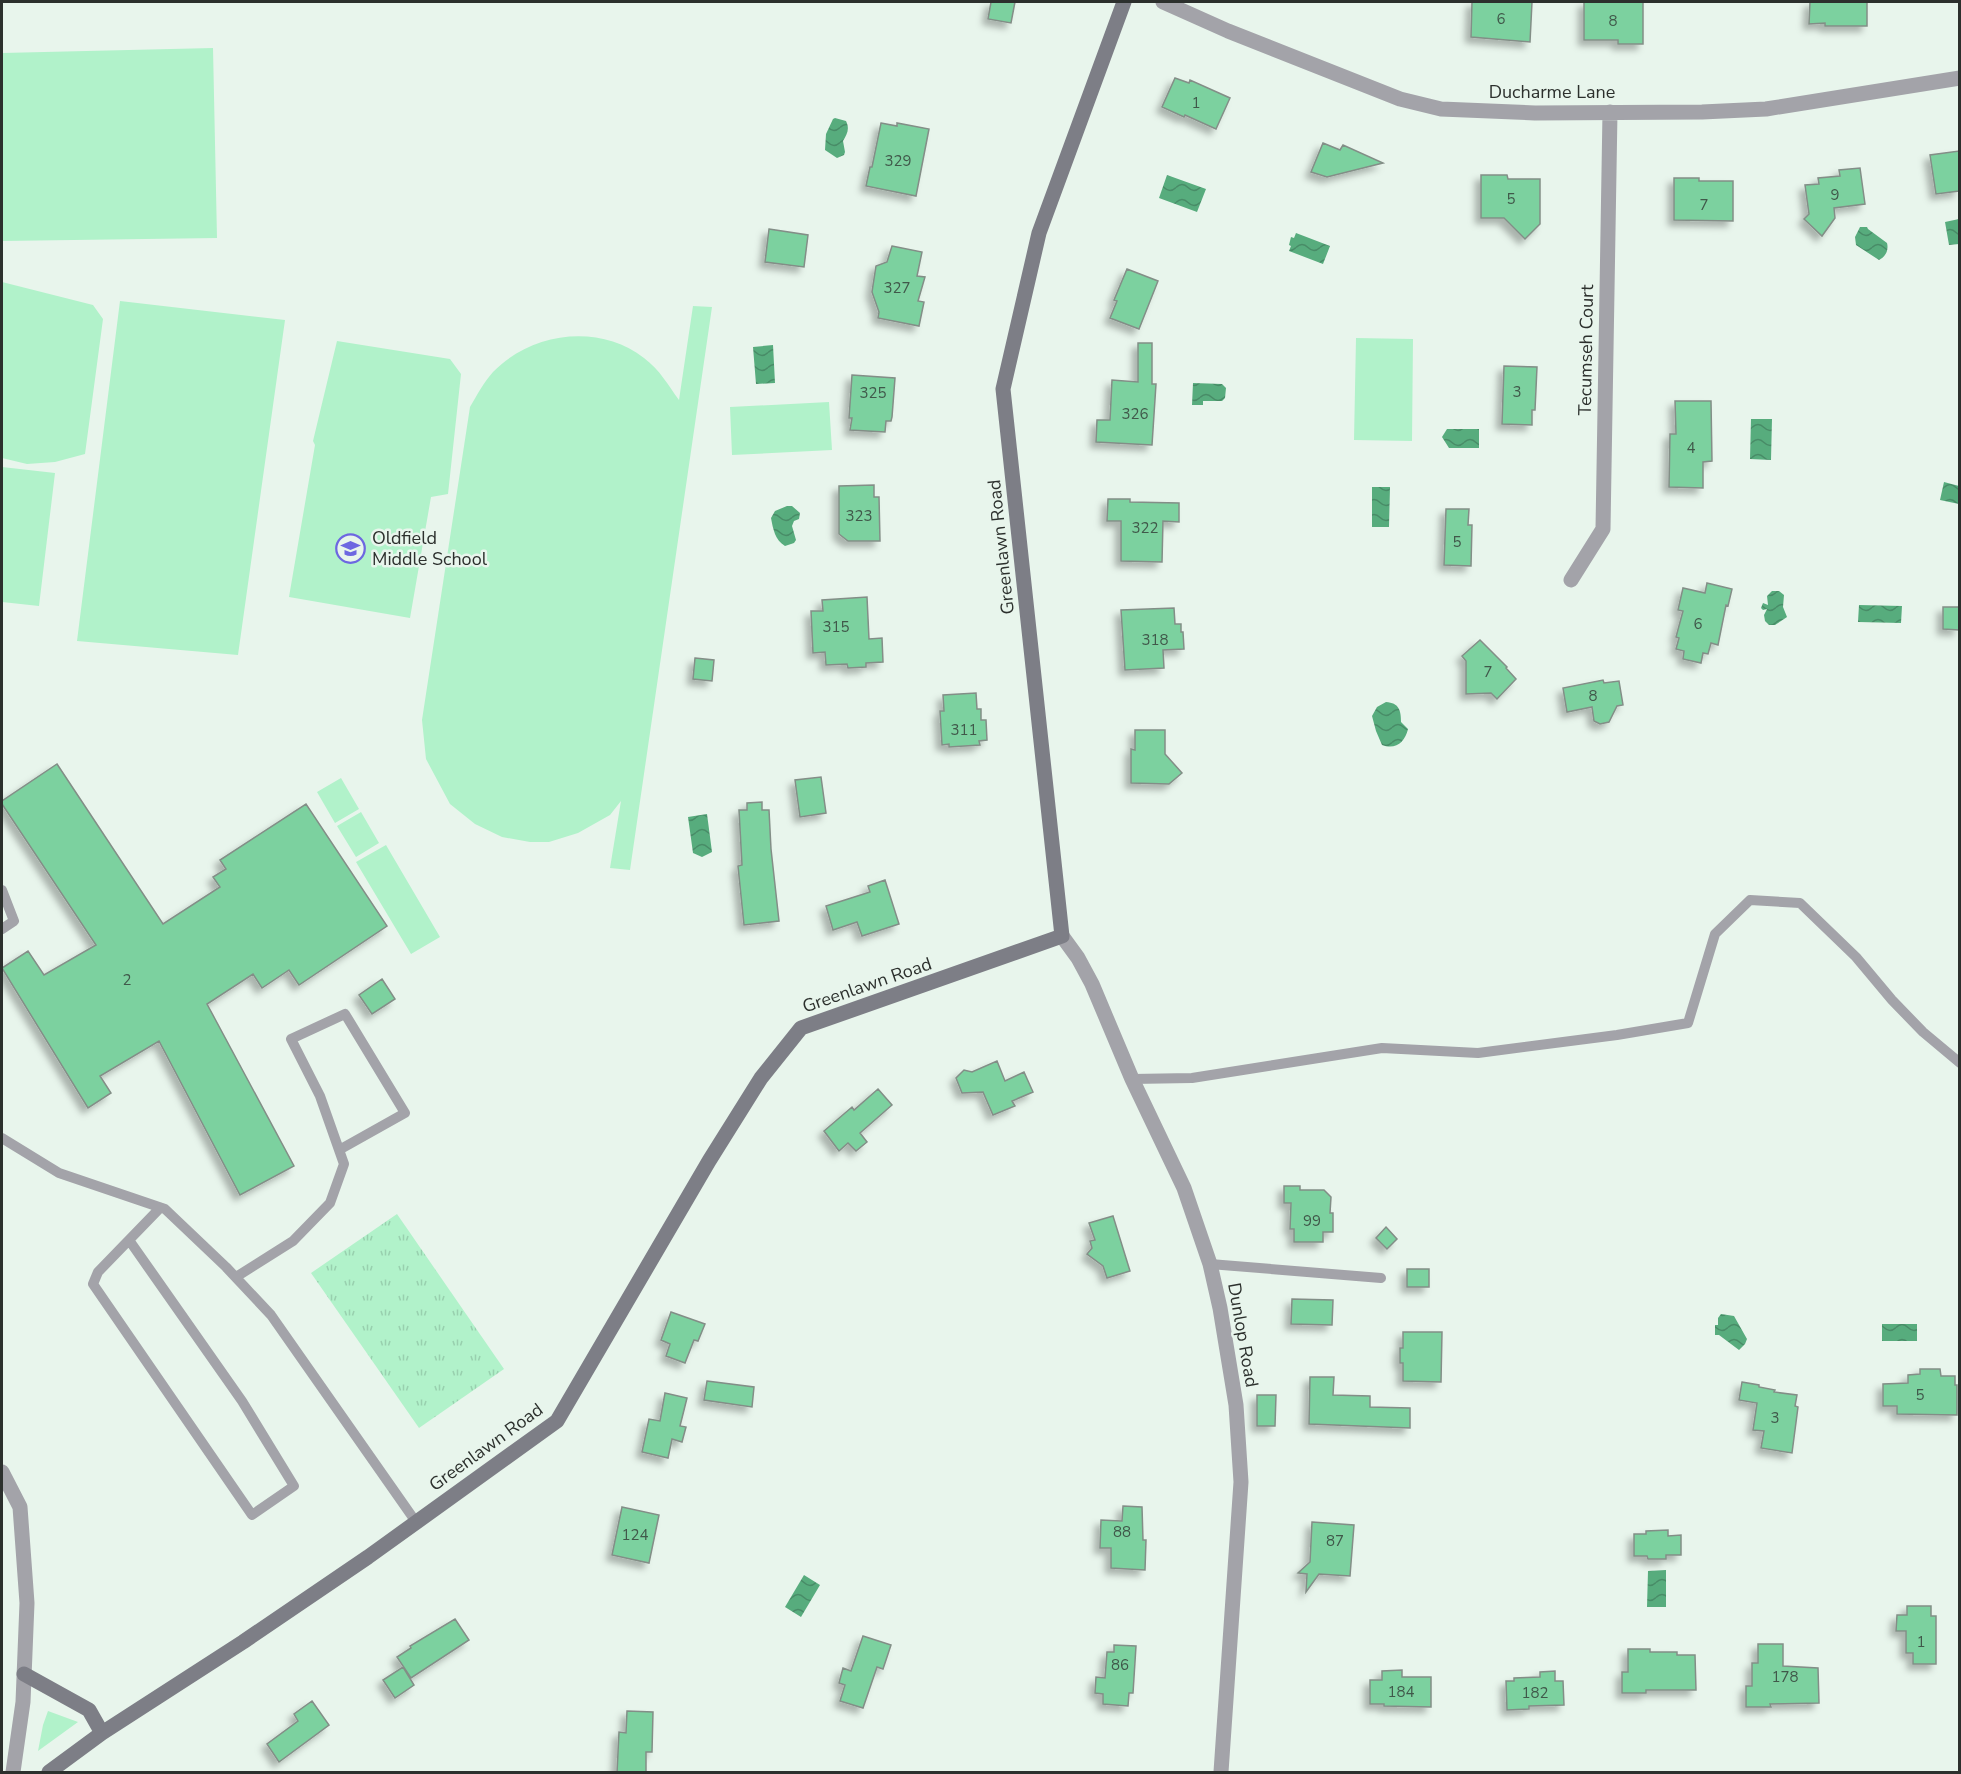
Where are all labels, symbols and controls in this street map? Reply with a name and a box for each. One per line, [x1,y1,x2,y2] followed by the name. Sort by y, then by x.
[1496,9,1506,29] house number: 6
[1608,11,1618,31] house number: 8
[1489,80,1615,104] street label: Ducharme Lane
[1191,93,1201,113] house number: 1
[884,151,912,171] house number: 329
[1830,185,1840,205] house number: 9
[1506,189,1516,209] house number: 5
[1699,195,1709,215] house number: 7
[883,278,911,298] house number: 327
[1573,284,1599,416] street label: Tecumseh Court
[1512,382,1522,402] house number: 3
[859,383,887,403] house number: 325
[1121,404,1149,424] house number: 326
[1686,438,1696,458] house number: 4
[982,478,1020,616] street label: Greenlawn Road
[845,506,873,526] house number: 323
[1131,518,1159,538] house number: 322
[372,526,488,571] place label: Oldfield Middle School
[335,532,367,564] school or university icon: Oldfield Middle School
[1452,532,1462,552] house number: 5
[1693,614,1703,634] house number: 6
[822,617,850,637] house number: 315
[1141,630,1169,650] house number: 318
[1483,662,1493,682] house number: 7
[1588,686,1598,706] house number: 8
[950,720,978,740] house number: 311
[799,952,935,1018] street label: Greenlawn Road
[122,970,132,990] house number: 2
[1303,1211,1321,1231] house number: 99
[1222,1281,1264,1389] street label: Dunlop Road
[1915,1385,1925,1405] house number: 5
[424,1397,548,1497] street label: Greenlawn Road
[1770,1408,1780,1428] house number: 3
[1113,1522,1131,1542] house number: 88
[621,1525,649,1545] house number: 124
[1326,1531,1344,1551] house number: 87
[1916,1632,1926,1652] house number: 1
[1111,1655,1129,1675] house number: 86
[1771,1667,1799,1687] house number: 178
[1387,1682,1415,1702] house number: 184
[1521,1683,1549,1703] house number: 182

